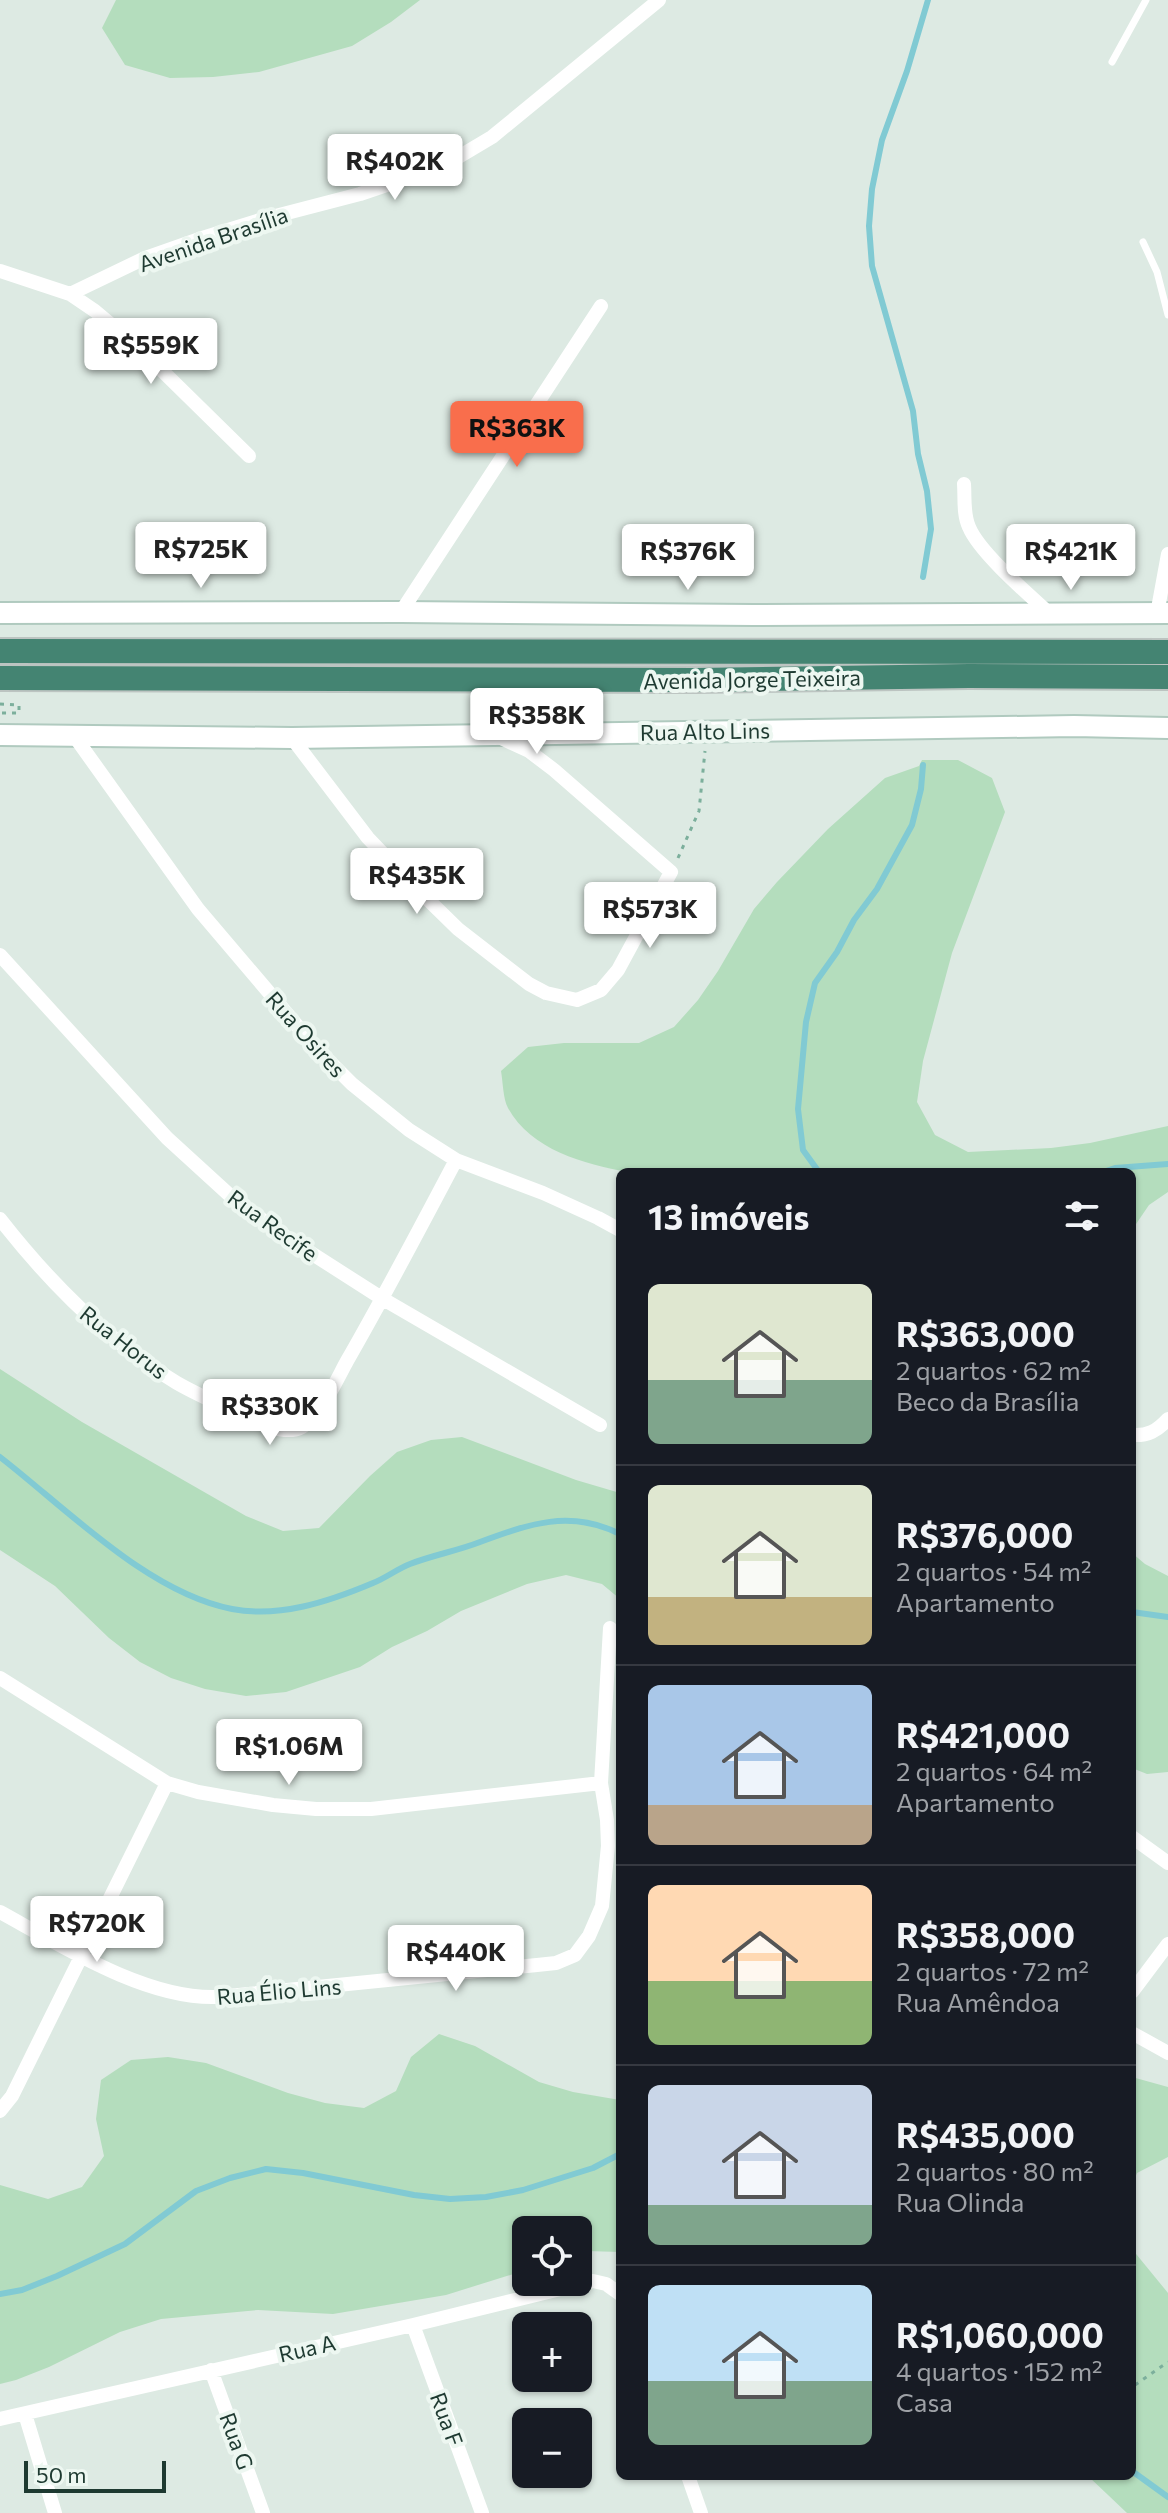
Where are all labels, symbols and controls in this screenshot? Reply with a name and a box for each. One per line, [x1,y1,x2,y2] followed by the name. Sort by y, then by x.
[330,134,460,202] pin: R$402K
[346,144,444,175] text: R$402K
[135,201,291,277] street label: Avenida Brasília
[86,318,216,386] pin: R$559K
[102,328,200,359] text: R$559K
[452,401,582,469] pin: R$363K
[468,411,566,442] text: R$363K
[136,522,266,590] pin: R$725K
[623,524,753,592] pin: R$376K
[1006,524,1136,592] pin: R$421K
[153,532,249,563] text: R$725K
[640,534,736,565] text: R$376K
[1024,534,1118,565] text: R$421K
[643,664,861,694] street label: Avenida Jorge Teixeira
[472,688,602,756] pin: R$358K
[488,698,586,729] text: R$358K
[640,716,770,746] street label: Rua Alto Lins
[352,848,482,916] pin: R$435K
[368,858,466,889] text: R$435K
[585,882,715,950] pin: R$573K
[602,892,698,923] text: R$573K
[260,985,352,1083] street label: Rua Osires
[223,1183,323,1267] street label: Rua Recife
[1060,1194,1104,1238] icon: filters
[648,1195,809,1237] text: 13 imóveis
[75,1300,173,1384] street label: Rua Horus
[896,1312,1075,1354] text: R$363,000
[712,1316,808,1412] icon: home
[896,1354,1091,1385] text: 2 quartos · 62 m²
[205,1379,335,1447] pin: R$330K
[896,1385,1079,1416] text: Beco da Brasília
[221,1389,319,1420] text: R$330K
[896,1513,1073,1555] text: R$376,000
[712,1517,808,1613] icon: home
[896,1555,1091,1586] text: 2 quartos · 54 m²
[896,1586,1055,1617] text: Apartamento
[896,1713,1070,1755] text: R$421,000
[712,1717,808,1813] icon: home
[215,1719,363,1787] pin: R$1.06M
[234,1729,344,1760] text: R$1.06M
[896,1755,1092,1786] text: 2 quartos · 64 m²
[896,1786,1055,1817] text: Apartamento
[32,1896,162,1964] pin: R$720K
[48,1906,146,1937] text: R$720K
[896,1913,1075,1955] text: R$358,000
[712,1917,808,2013] icon: home
[391,1925,521,1993] pin: R$440K
[406,1935,506,1966] text: R$440K
[896,1955,1089,1986] text: 2 quartos · 72 m²
[215,1972,343,2010] street label: Rua Élio Lins
[896,1986,1060,2017] text: Rua Amêndoa
[896,2113,1075,2155] text: R$435,000
[712,2117,808,2213] icon: home
[896,2155,1094,2186] text: 2 quartos · 80 m²
[896,2186,1024,2217] text: Rua Olinda
[512,2216,592,2488] map controls
[512,2216,592,2296] button: locate
[512,2312,592,2392] button: +
[896,2313,1104,2355] text: R$1,060,000
[712,2317,808,2413] icon: home
[276,2328,338,2368] street label: Rua A
[896,2355,1103,2386] text: 4 quartos · 152 m²
[896,2386,953,2417] text: Casa
[425,2388,469,2450] street label: Rua F
[512,2408,592,2488] button: −
[214,2409,260,2473] street label: Rua G
[24,2457,166,2493] scale bar
[36,2461,86,2488] text: 50 m

